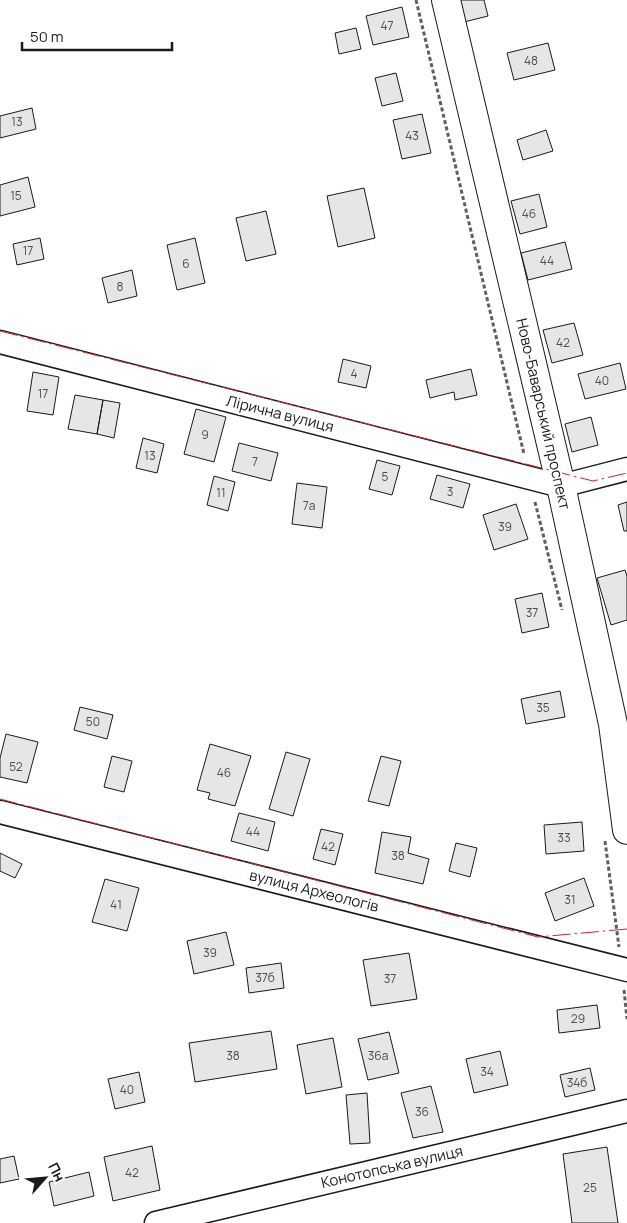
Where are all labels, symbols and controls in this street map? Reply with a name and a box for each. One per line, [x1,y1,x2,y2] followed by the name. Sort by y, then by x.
[380,17,394,34] house number: 47
[22,20,172,52] scale bar
[30,26,64,47] text: 50 m
[524,52,538,69] house number: 48
[11,113,23,130] house number: 13
[405,127,419,144] house number: 43
[10,187,22,204] house number: 15
[522,205,536,222] house number: 46
[23,242,33,259] house number: 17
[540,252,554,269] house number: 44
[182,255,190,272] house number: 6
[117,278,124,295] house number: 8
[511,316,576,512] street label: Ново-Баварський проспект
[556,334,570,351] house number: 42
[350,365,358,382] house number: 4
[595,372,609,389] house number: 40
[38,385,48,402] house number: 17
[224,390,336,437] street label: Лірична вулиця
[201,426,209,443] house number: 9
[144,447,156,464] house number: 13
[252,453,258,470] house number: 7
[382,468,389,485] house number: 5
[447,483,453,500] house number: 3
[216,484,226,501] house number: 11
[303,497,315,514] house number: 7а
[498,518,512,535] house number: 39
[526,604,538,621] house number: 37
[536,699,550,716] house number: 35
[86,713,100,730] house number: 50
[9,758,23,775] house number: 52
[217,764,231,781] house number: 46
[246,823,260,840] house number: 44
[557,829,571,846] house number: 33
[321,838,335,855] house number: 42
[391,847,405,864] house number: 38
[247,864,381,917] street label: вулиця Археологів
[564,891,576,908] house number: 31
[110,896,122,913] house number: 41
[203,944,217,961] house number: 39
[255,969,275,986] house number: 37б
[384,970,396,987] house number: 37
[571,1010,585,1027] house number: 29
[226,1047,240,1064] house number: 38
[368,1047,388,1064] house number: 36а
[480,1063,494,1080] house number: 34
[567,1074,587,1091] house number: 34б
[120,1081,134,1098] house number: 40
[415,1103,429,1120] house number: 36
[319,1140,465,1193] street label: Конотопська вулиця
[20,1153,70,1203] north arrow
[44,1159,70,1185] text: Пн
[125,1164,139,1181] house number: 42
[583,1179,597,1196] house number: 25

